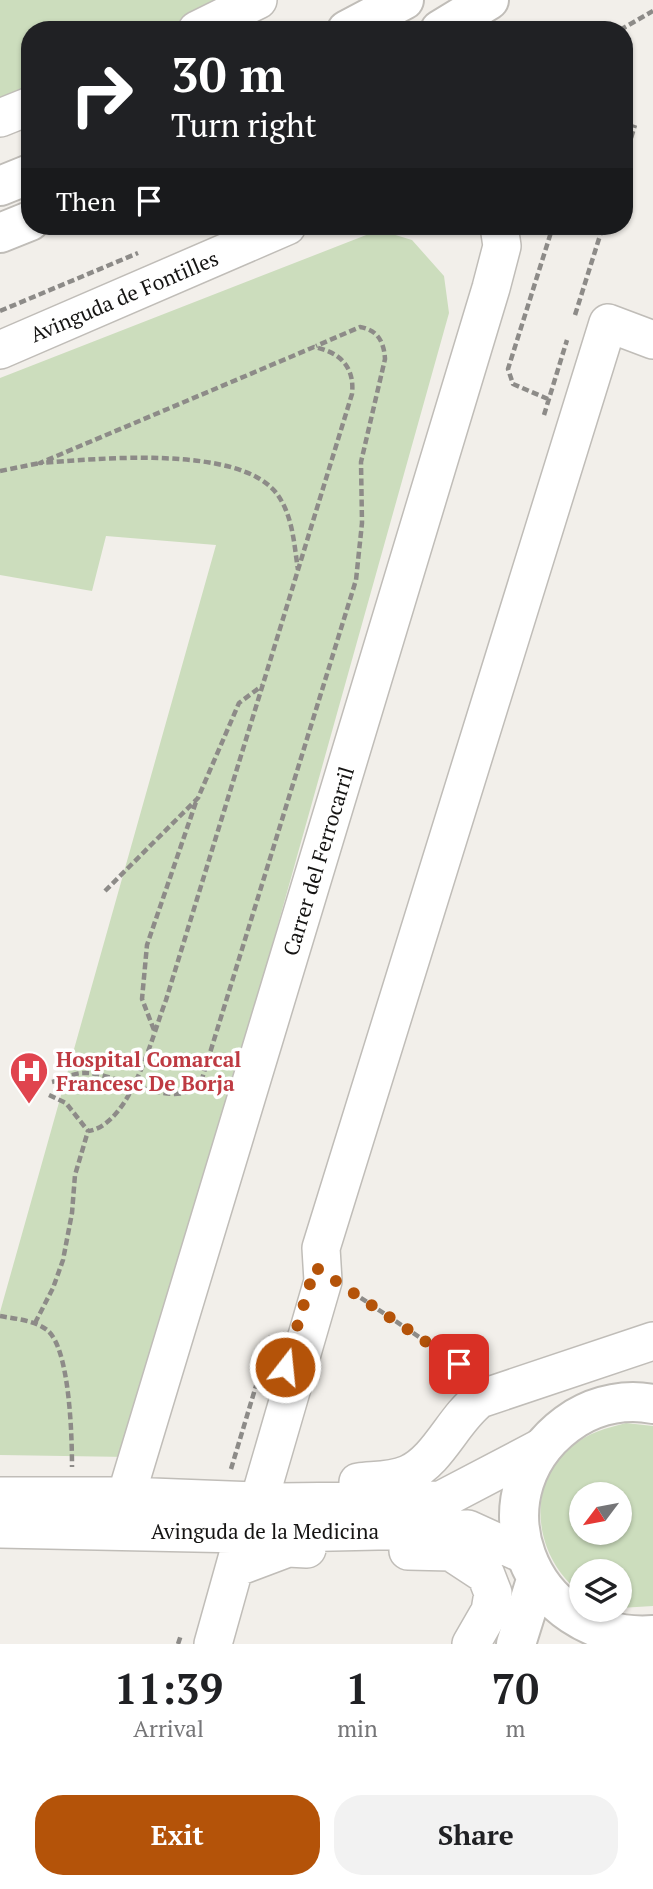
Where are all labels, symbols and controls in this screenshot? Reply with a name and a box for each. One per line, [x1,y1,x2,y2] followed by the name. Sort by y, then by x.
[171,41,285,106] text: 30 m
[56,49,147,140] icon: right
[171,104,317,146] text: Turn right
[130,182,168,220] icon: arrive
[56,184,116,218] text: Then
[26,244,222,348] street label: Avinguda de Fontilles
[276,763,360,959] street label: Carrer del Ferrocarril
[56,1045,241,1097] place label: Hospital Comarcal Francesc De Borja
[8,1050,50,1105] hospital icon: Hospital Comarcal Francesc De Borja
[248,1330,322,1404] position arrow
[429,1334,489,1394] pin
[440,1345,478,1383] icon: arrive
[569,1482,632,1545] north arrow
[569,1482,632,1622] map controls
[151,1517,379,1545] street label: Avinguda de la Medicina
[569,1559,632,1622] button: layers
[114,1660,223,1716] text: 11:39
[346,1660,369,1716] text: 1
[492,1660,539,1716] text: 70
[133,1713,204,1744] text: Arrival
[337,1713,378,1744] text: min
[505,1713,525,1744] text: m
[35,1795,320,1875] button: Exit
[334,1795,618,1875] button: Share

